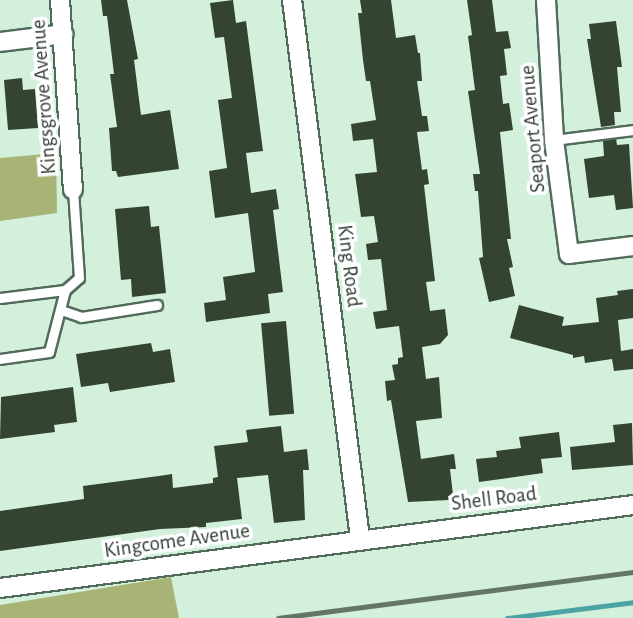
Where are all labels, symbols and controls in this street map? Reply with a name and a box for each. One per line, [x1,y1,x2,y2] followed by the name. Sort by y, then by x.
[26,19,62,175] street label: Kingsgrove Avenue
[515,64,551,194] street label: Seaport Avenue
[331,223,367,309] street label: King Road
[450,481,538,517] street label: Shell Road
[102,518,252,564] street label: Kingcome Avenue

